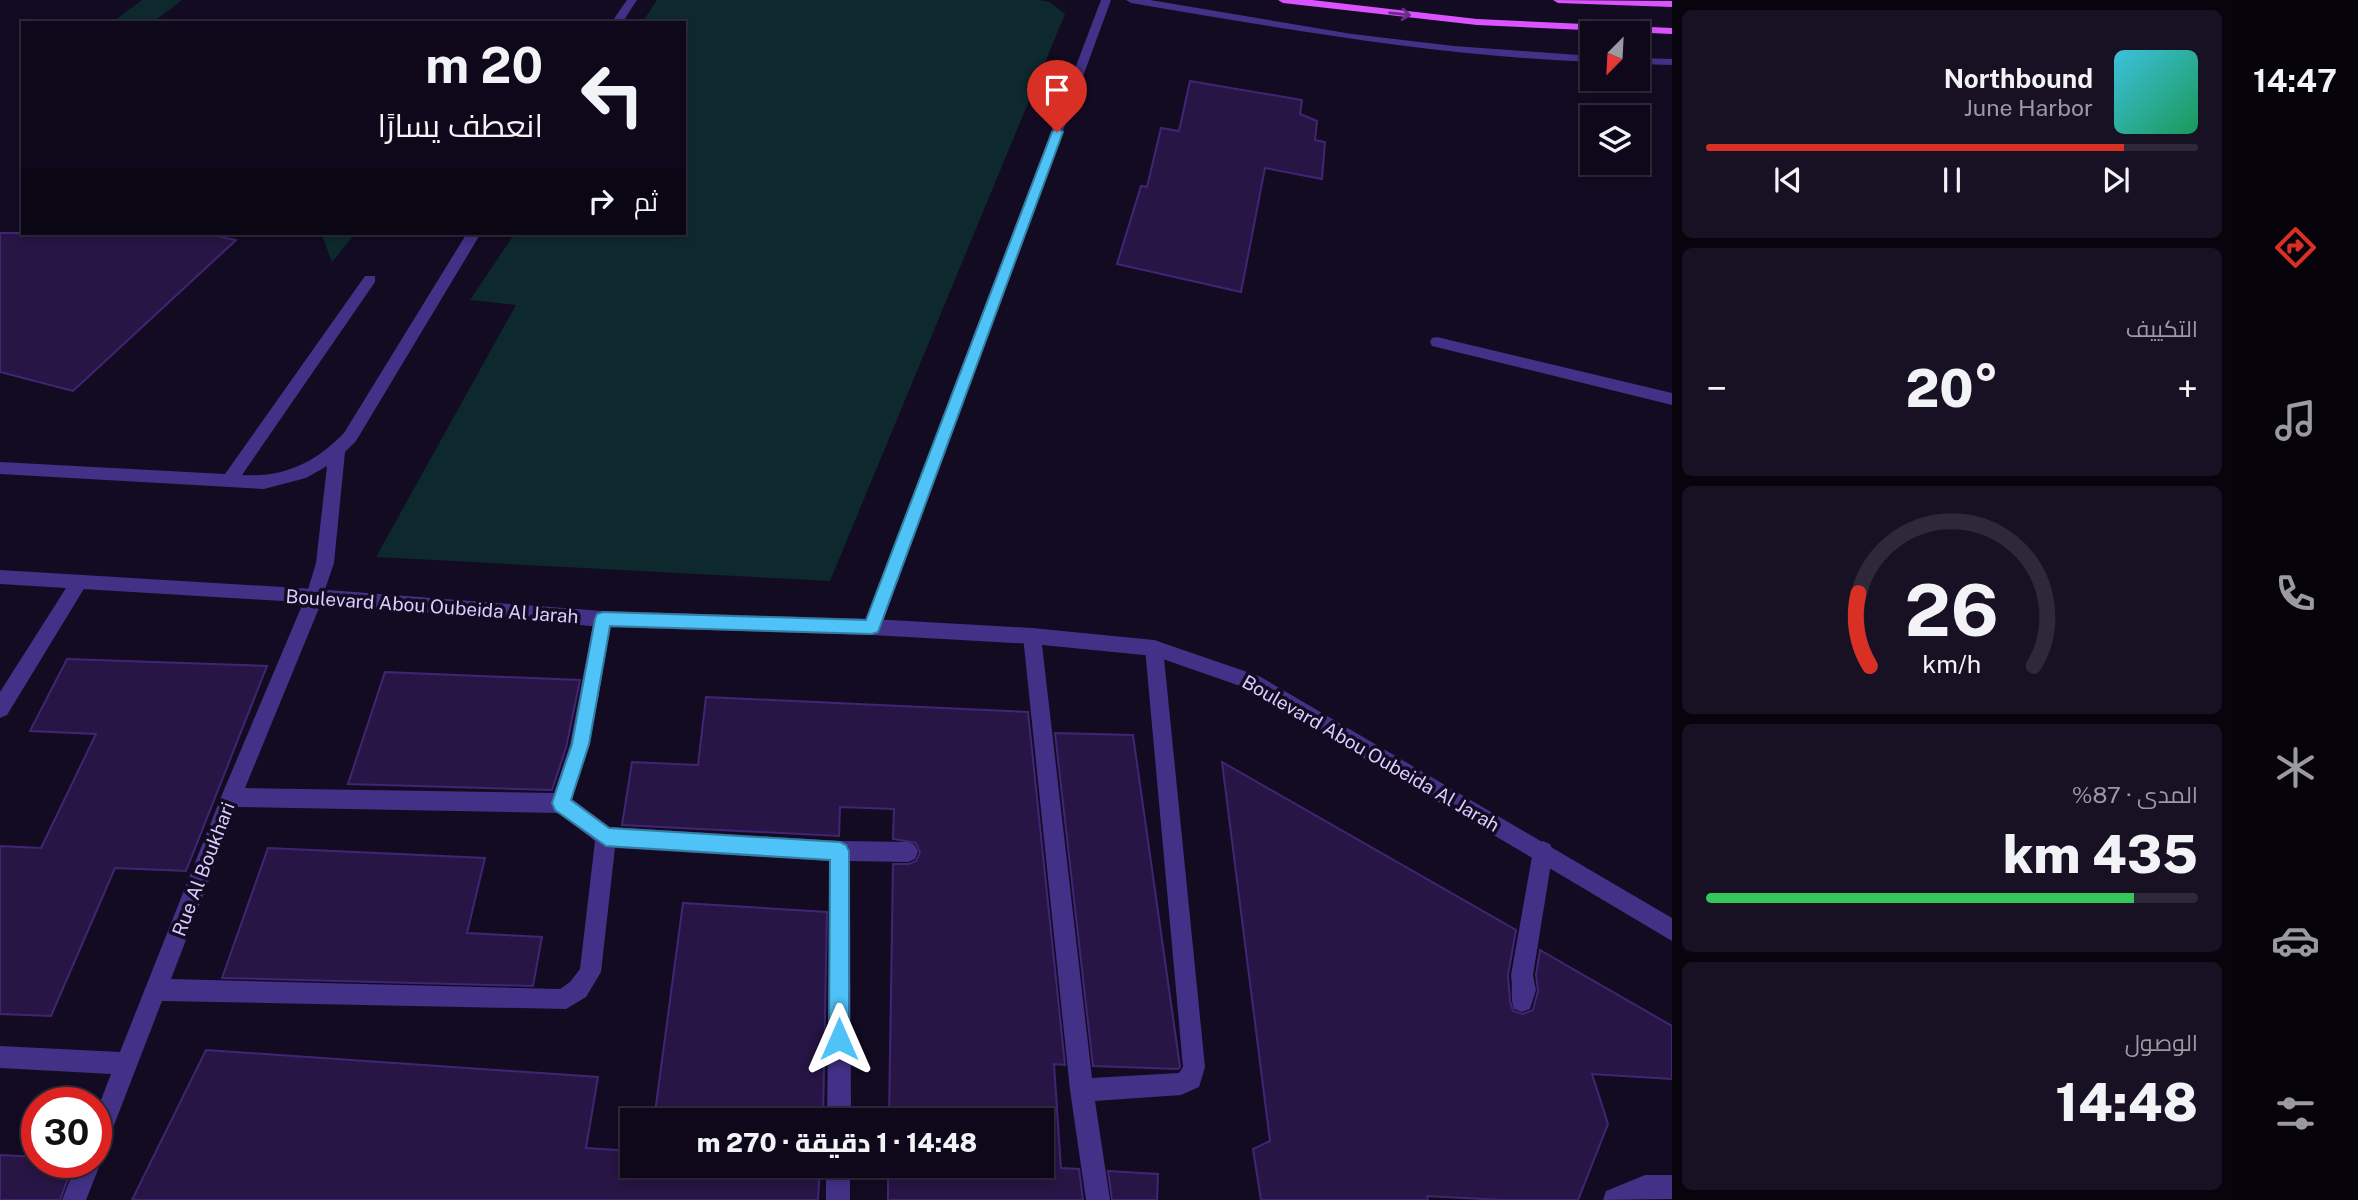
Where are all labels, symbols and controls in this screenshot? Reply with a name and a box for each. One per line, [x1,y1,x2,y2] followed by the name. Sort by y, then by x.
[1388,8,1410,21] one-way arrow
[1580,21,1650,91] north arrow
[1580,21,1650,175] map controls
[425,36,543,94] text: 20 m
[567,49,658,140] icon: left
[1027,60,1087,132] pin
[2253,62,2337,99] text: 14:47
[1944,63,2093,94] text: Northbound
[1038,71,1076,109] icon: arrive
[1964,94,2093,121] text: June Harbor
[1580,105,1650,175] button: layers
[377,107,543,144] text: انعطف يسارًا
[1769,161,1807,199] icon: previous
[1933,161,1971,199] icon: pause
[2097,161,2135,199] icon: next
[582,182,620,220] icon: right
[634,186,658,217] text: ثم
[2271,223,2320,272] icon: directions
[2126,315,2198,342] text: التكييف
[1905,358,1999,419] text: 20°
[1706,366,1727,411] text: −
[2177,366,2198,411] text: +
[2271,396,2320,445] icon: music
[1905,567,1999,652] text: 26
[2271,569,2320,618] icon: phone
[285,585,579,627] street label: Boulevard Abou Oubeida Al Jarah
[1923,649,1981,679] text: km/h
[1238,670,1504,836] street label: Boulevard Abou Oubeida Al Jarah
[2271,743,2320,792] icon: climate
[2072,781,2198,808] text: المدى · 87%
[167,799,239,939] street label: Rue Al Boukhari
[2003,824,2198,885] text: 435 km
[2271,916,2320,965] icon: car
[802,1002,876,1076] position arrow
[2125,1029,2198,1056] text: الوصول
[2055,1072,2198,1133] text: 14:48
[21,1087,112,1178] speed limit sign: 30
[2271,1089,2320,1138] icon: filters
[697,1127,977,1158] text: 14:48 · 1 دقيقة · 270 m

